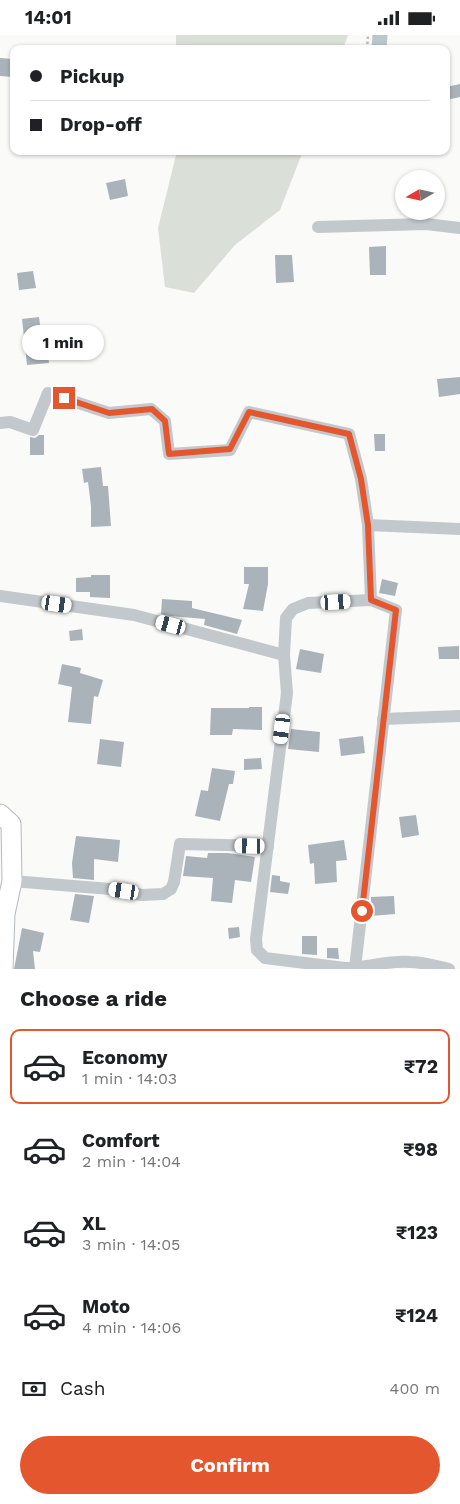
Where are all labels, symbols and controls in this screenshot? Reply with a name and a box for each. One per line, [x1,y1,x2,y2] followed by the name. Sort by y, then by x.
[25,6,72,29] text: 14:01
[60,65,124,88] text: Pickup
[60,113,142,136] text: Drop-off
[395,170,445,220] north arrow
[395,170,445,220] map controls
[23,325,105,361] callout: 1 min
[42,333,84,352] text: 1 min
[53,387,75,409] route end
[41,594,72,614] car
[320,594,351,610] car
[154,614,187,636] car
[272,713,291,745] car
[234,838,265,854] car
[108,881,139,901] car
[351,900,373,922] route start
[20,986,167,1011] text: Choose a ride
[22,1044,67,1089] icon: car
[82,1046,167,1069] text: Economy
[404,1055,438,1078] text: ₹72
[82,1069,177,1088] text: 1 min · 14:03
[22,1127,67,1172] icon: car
[82,1129,160,1152] text: Comfort
[403,1138,438,1161] text: ₹98
[82,1152,181,1171] text: 2 min · 14:04
[22,1210,67,1255] icon: car
[82,1212,106,1235] text: XL
[396,1221,438,1244] text: ₹123
[82,1235,180,1254] text: 3 min · 14:05
[22,1293,67,1338] icon: car
[82,1295,130,1318] text: Moto
[395,1304,438,1327] text: ₹124
[82,1318,181,1337] text: 4 min · 14:06
[20,1375,48,1403] icon: cash
[60,1377,106,1400] text: Cash
[390,1379,440,1398] text: 400 m
[20,1436,440,1494] button: Confirm

